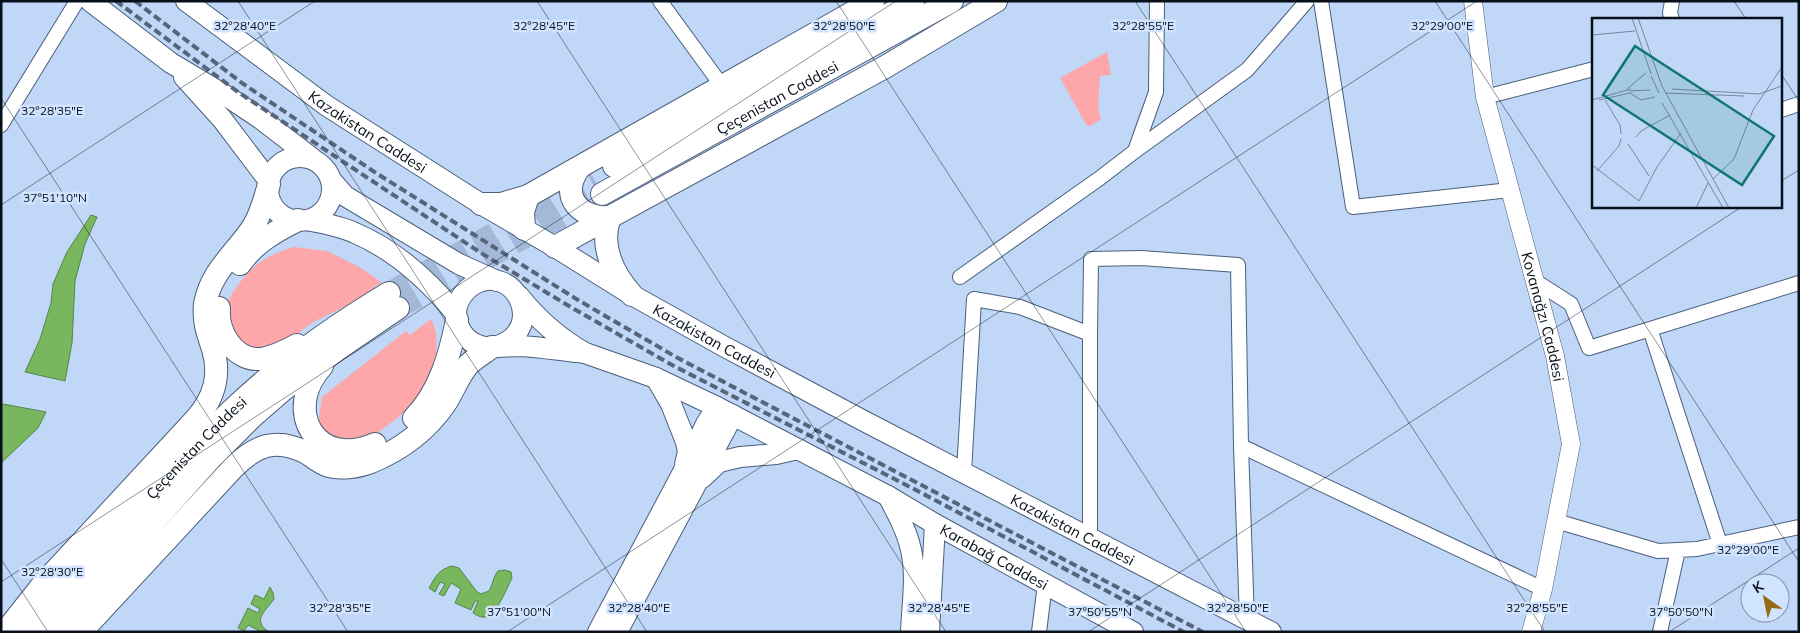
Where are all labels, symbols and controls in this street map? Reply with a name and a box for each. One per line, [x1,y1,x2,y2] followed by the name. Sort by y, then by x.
[214,18,276,33] text: 32°28'40"E
[513,18,575,33] text: 32°28'45"E
[813,18,875,33] text: 32°28'50"E
[1112,18,1174,33] text: 32°28'55"E
[1411,18,1473,33] text: 32°29'00"E
[1592,18,1782,208] inset map
[713,56,841,139] street label: Çeçenistan Caddesi
[305,86,431,177] street label: Kazakistan Caddesi
[21,103,83,118] text: 32°28'35"E
[23,190,87,205] text: 37°51'10"N
[1518,250,1569,383] street label: Kovanağzı Caddesi
[650,299,779,382] street label: Kazakistan Caddesi
[142,392,250,503] street label: Çeçenistan Caddesi
[1008,489,1138,569] street label: Kazakistan Caddesi
[937,519,1052,594] street label: Karabağ Caddesi
[1717,542,1779,557] text: 32°29'00"E
[21,564,83,579] text: 32°28'30"E
[1740,573,1790,623] north arrow
[1749,577,1767,597] text: K
[309,600,371,615] text: 32°28'35"E
[608,600,670,615] text: 32°28'40"E
[908,600,970,615] text: 32°28'45"E
[1207,600,1269,615] text: 32°28'50"E
[1506,600,1568,615] text: 32°28'55"E
[487,604,551,619] text: 37°51'00"N
[1068,604,1132,619] text: 37°50'55"N
[1649,604,1713,619] text: 37°50'50"N

